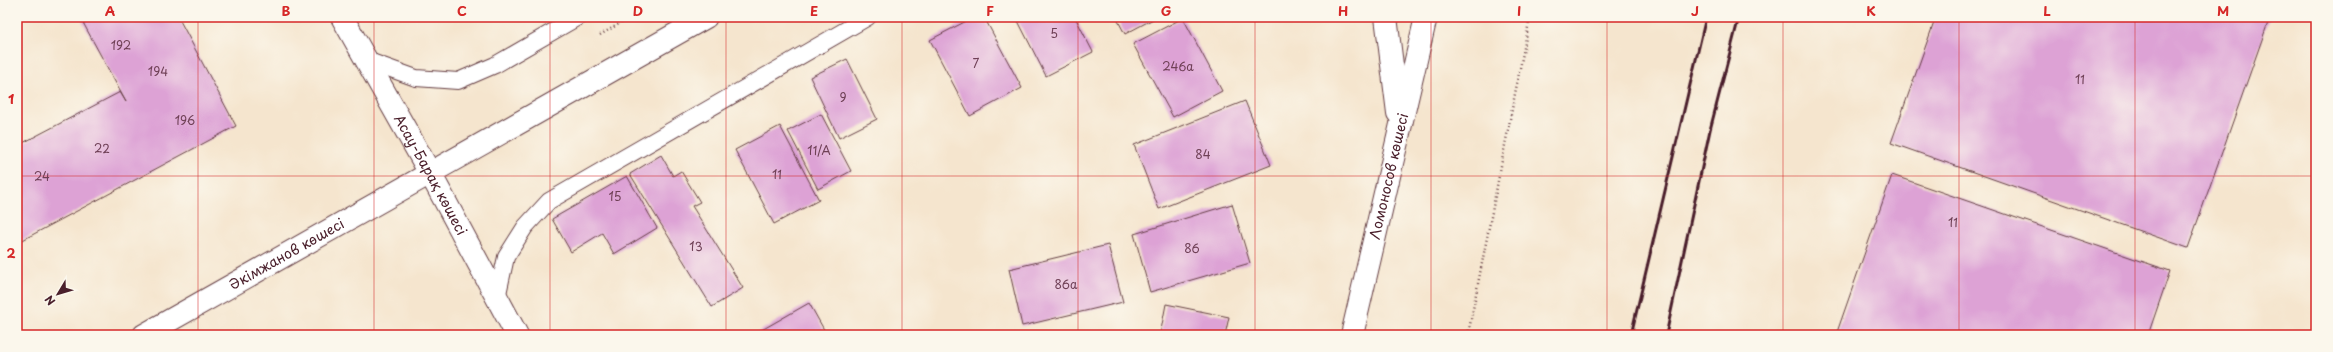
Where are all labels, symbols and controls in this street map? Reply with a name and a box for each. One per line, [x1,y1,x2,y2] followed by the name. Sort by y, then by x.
[105,1,115,20] text: A
[282,1,291,20] text: B
[457,1,467,20] text: C
[633,1,643,20] text: D
[810,1,818,20] text: E
[986,1,994,20] text: F
[1161,1,1171,20] text: G
[1338,1,1348,20] text: H
[1517,1,1521,20] text: I
[1691,1,1699,20] text: J
[1866,1,1876,20] text: K
[2043,1,2051,20] text: L
[2217,1,2229,20] text: M
[1050,24,1058,42] house number: 5
[111,36,131,54] house number: 192
[973,54,980,72] house number: 7
[1162,57,1194,75] house number: 246а
[148,62,168,80] house number: 194
[2075,70,2085,88] house number: 11
[839,88,847,106] house number: 9
[8,89,14,108] text: 1
[389,110,473,239] street label: Асау-Барақ көшесі
[175,111,195,129] house number: 196
[1364,111,1413,241] street label: Ломоносов көшесі
[94,139,110,157] house number: 22
[807,141,831,159] house number: 11/А
[1195,145,1211,163] house number: 84
[772,165,782,183] house number: 11
[34,167,50,185] house number: 24
[608,187,622,205] house number: 15
[225,213,348,295] street label: Әкімжанов көшесі
[1948,213,1958,231] house number: 11
[689,237,703,255] house number: 13
[1184,239,1200,257] house number: 86
[6,243,16,262] text: 2
[38,274,78,314] north arrow
[1054,275,1078,293] house number: 86а
[40,292,59,309] text: N

